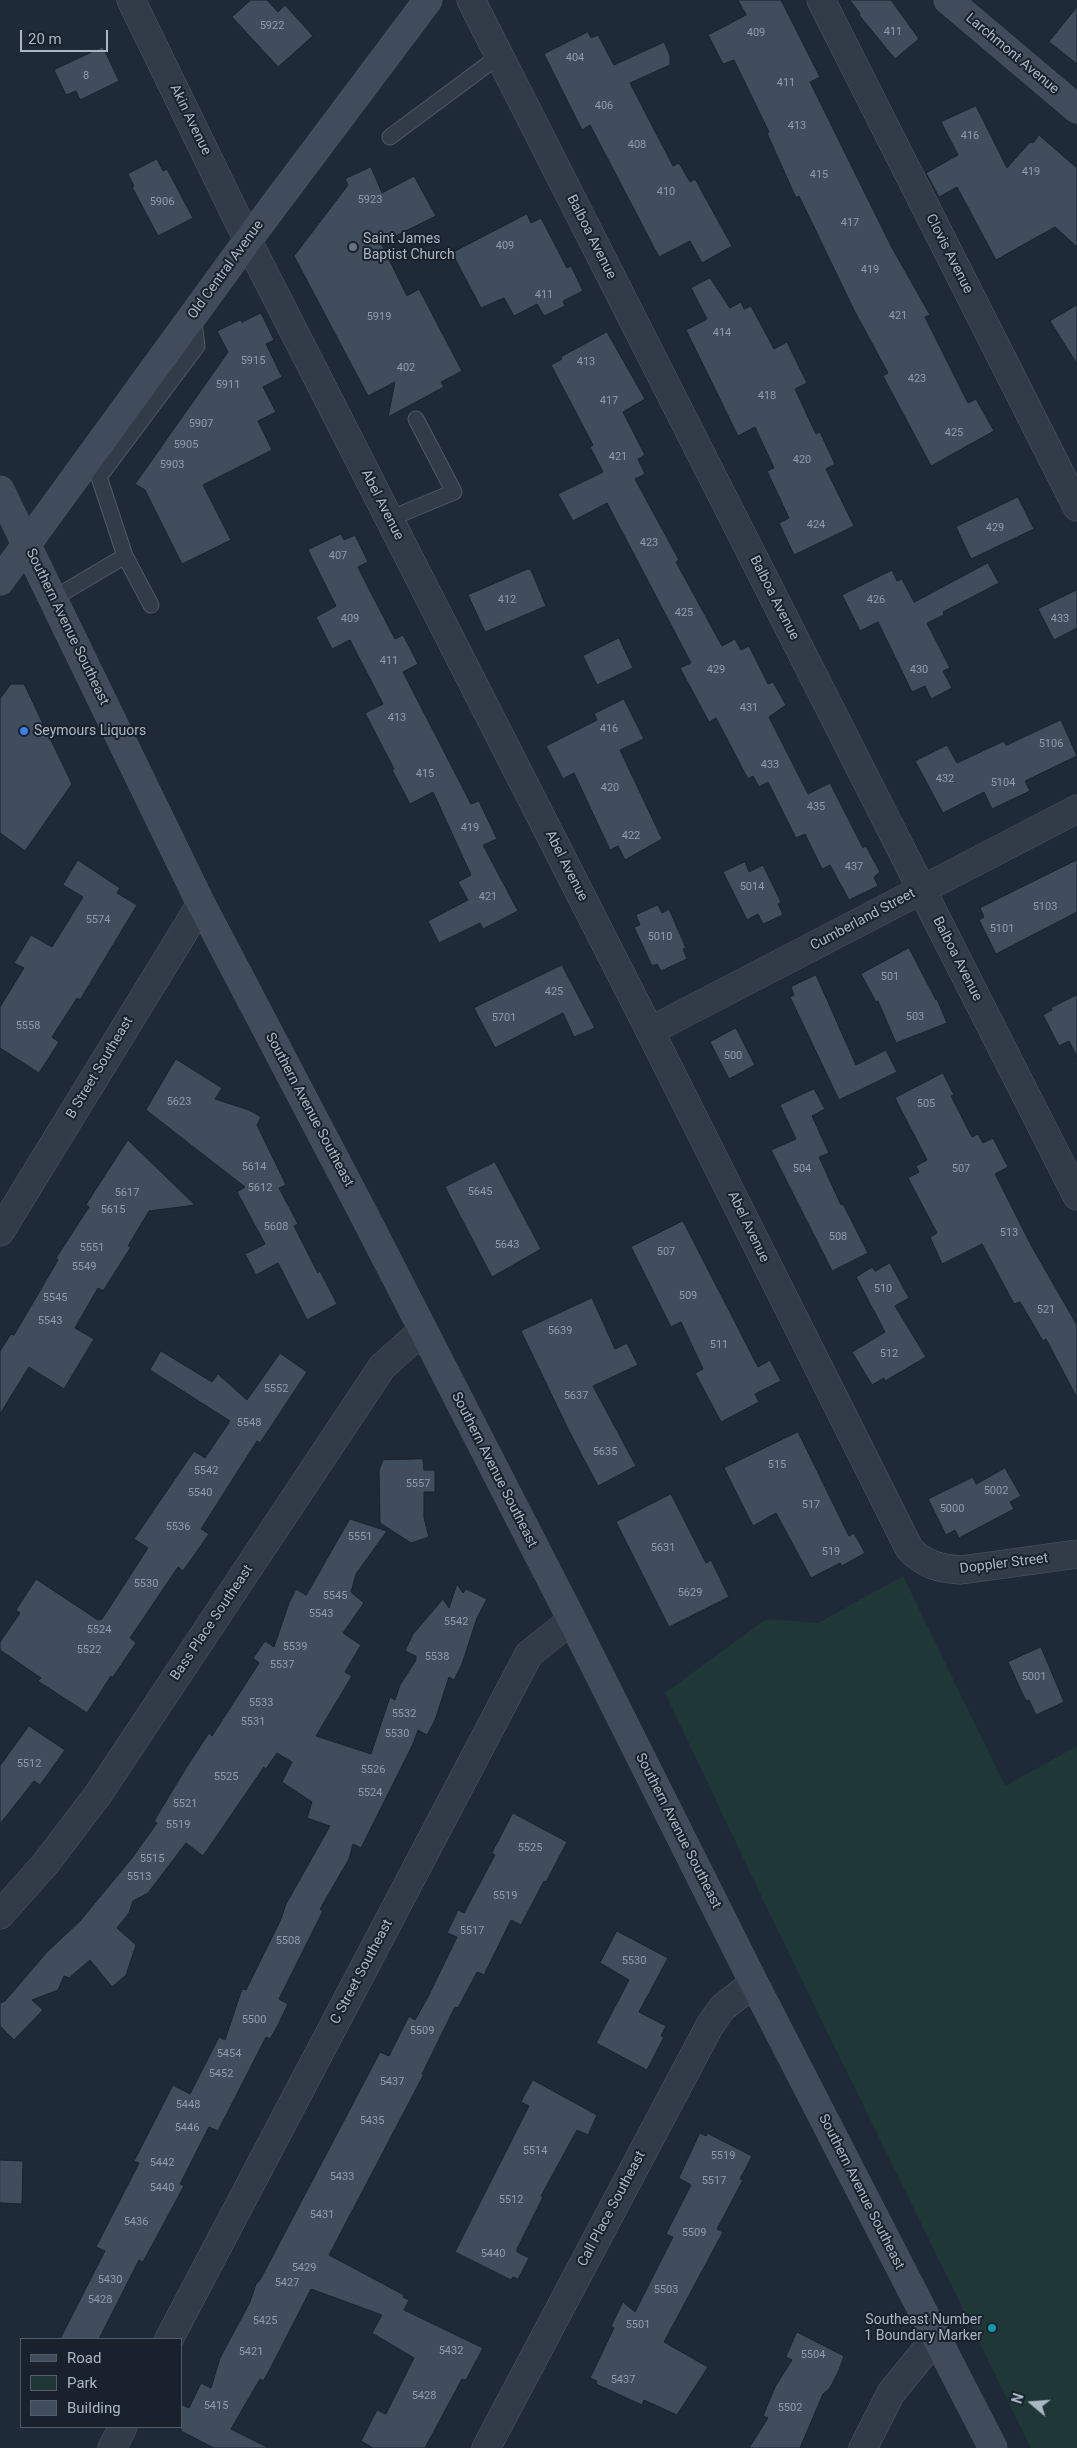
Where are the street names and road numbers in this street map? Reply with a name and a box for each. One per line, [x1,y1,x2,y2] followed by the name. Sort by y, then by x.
[962,10,1062,98] street label: Larchmont Avenue
[166,82,214,158] street label: Akin Avenue
[563,192,619,282] street label: Balboa Avenue
[922,211,976,297] street label: Clovis Avenue
[185,217,267,323] street label: Old Central Avenue
[357,467,407,543] street label: Abel Avenue
[22,546,112,708] street label: Southern Avenue Southeast
[746,553,802,643] street label: Balboa Avenue
[541,828,591,904] street label: Abel Avenue
[808,885,918,955] street label: Cumberland Street
[929,914,985,1004] street label: Balboa Avenue
[63,1014,137,1122] street label: B Street Southeast
[261,1030,357,1190] street label: Southern Avenue Southeast
[724,1189,772,1265] street label: Abel Avenue
[447,1390,541,1550] street label: Southern Avenue Southeast
[959,1550,1049,1578] street label: Doppler Street
[167,1562,257,1684] street label: Bass Place Southeast
[631,1751,725,1911] street label: Southern Avenue Southeast
[327,1917,397,2027] street label: C Street Southeast
[814,2112,908,2272] street label: Southern Avenue Southeast
[574,2148,650,2270] street label: Call Place Southeast

